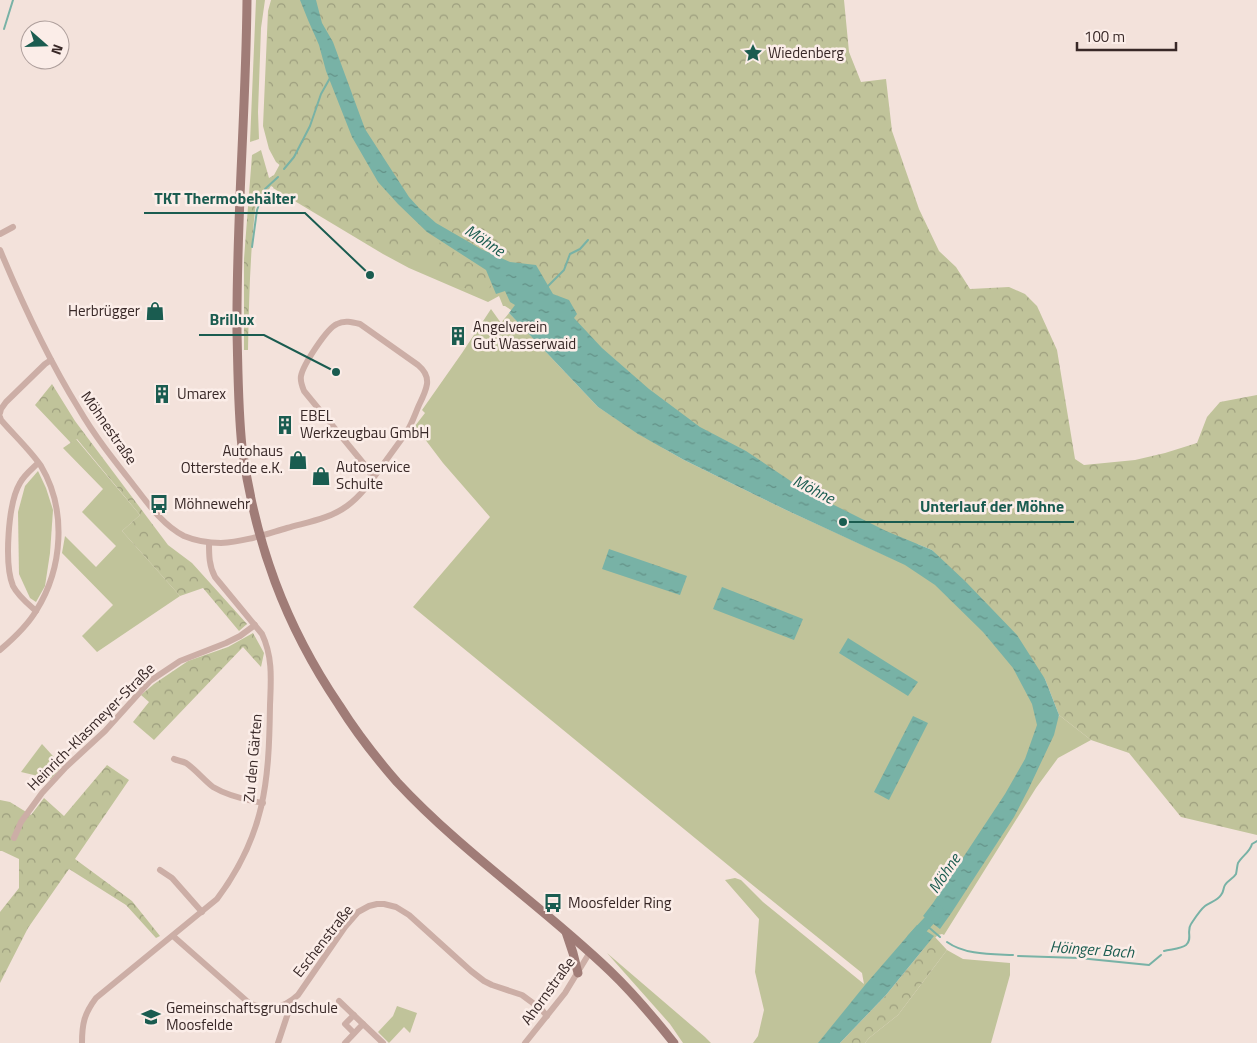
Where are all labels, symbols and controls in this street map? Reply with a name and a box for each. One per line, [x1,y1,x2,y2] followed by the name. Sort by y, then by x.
[20,20,70,70] north arrow
[1077,20,1176,52] scale bar
[1084,25,1125,48] text: 100 m
[46,41,69,58] text: N
[768,41,844,64] place label: Wiedenberg
[742,42,764,64] place icon: Wiedenberg
[144,182,305,213] callout: TKT Thermobehälter
[154,186,296,210] text: TKT Thermobehälter
[460,218,511,263] water label: Möhne
[68,299,140,322] place label: Herbrügger
[144,300,166,322] shop icon: Herbrügger
[199,304,264,335] callout: Brillux
[210,307,255,331] text: Brillux
[473,315,576,355] place label: Angelverein Gut Wasserwaid
[447,325,469,347] building icon: Angelverein Gut Wasserwaid
[177,382,226,405] place label: Umarex
[151,383,173,405] building icon: Umarex
[76,386,143,469] street label: Möhnestraße
[300,404,429,444] place label: EBEL Werkzeugbau GmbH
[274,414,296,436] building icon: EBEL Werkzeugbau GmbH
[181,439,283,479] place label: Autohaus Otterstedde e.K.
[287,449,309,471] shop icon: Autohaus Otterstedde e.K.
[336,455,410,495] place label: Autoservice Schulte
[310,465,332,487] shop icon: Autoservice Schulte
[789,468,840,510] water label: Möhne
[910,491,1074,522] callout: Unterlauf der Möhne
[174,492,250,515] place label: Möhnewehr
[148,493,170,515] bus stop icon: Möhnewehr
[920,494,1064,518] text: Unterlauf der Möhne
[21,657,160,796] street label: Heinrich-Klasmeyer-Straße
[237,713,268,803] street label: Zu den Gärten
[922,847,967,898] water label: Möhne
[568,891,672,914] place label: Moosfelder Ring
[542,892,564,914] bus stop icon: Moosfelder Ring
[287,899,358,982] street label: Eschenstraße
[1049,934,1136,964] water label: Höinger Bach
[515,952,580,1030] street label: Ahornstraße
[166,996,338,1036] place label: Gemeinschaftsgrundschule Moosfelde
[140,1006,162,1028] school or university icon: Gemeinschaftsgrundschule Moosfelde

